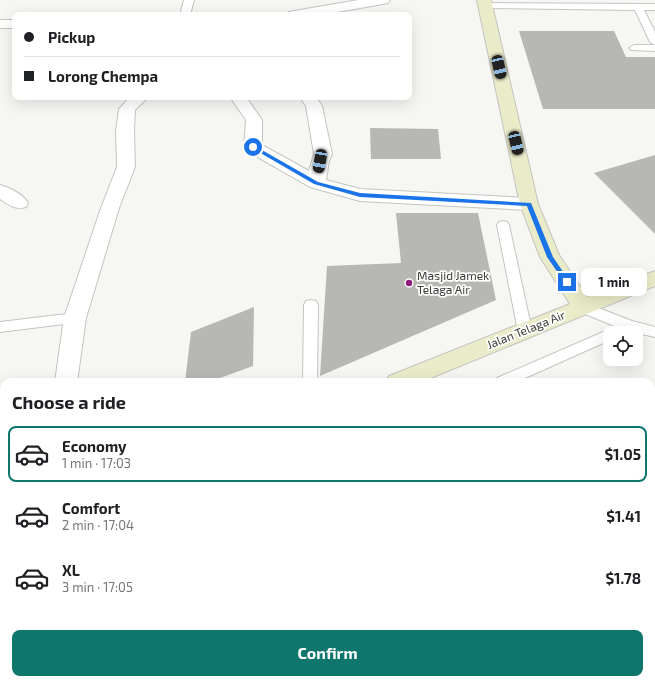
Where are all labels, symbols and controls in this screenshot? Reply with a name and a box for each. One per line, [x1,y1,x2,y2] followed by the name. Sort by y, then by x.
[48,28,95,46] text: Pickup
[490,54,508,80] car
[48,67,158,85] text: Lorong Chempa
[507,130,525,156] car
[244,138,262,156] route start
[312,148,328,174] car
[417,268,489,296] place label: Masjid Jamek Telaga Air
[581,268,647,296] callout: 1 min
[558,273,576,291] route end
[598,274,630,290] text: 1 min
[404,278,414,288] marker: Masjid Jamek Telaga Air
[484,307,567,351] street label: Jalan Telaga Air
[603,326,643,366] map controls
[603,326,643,366] button: locate
[12,391,126,413] text: Choose a ride
[14,436,50,472] icon: car
[62,437,127,455] text: Economy
[604,445,641,463] text: $1.05
[62,455,131,471] text: 1 min · 17:03
[14,498,50,534] icon: car
[62,499,120,517] text: Comfort
[606,507,641,525] text: $1.41
[62,517,134,533] text: 2 min · 17:04
[14,560,50,596] icon: car
[62,561,80,579] text: XL
[605,569,641,587] text: $1.78
[62,579,133,595] text: 3 min · 17:05
[12,630,643,676] button: Confirm

